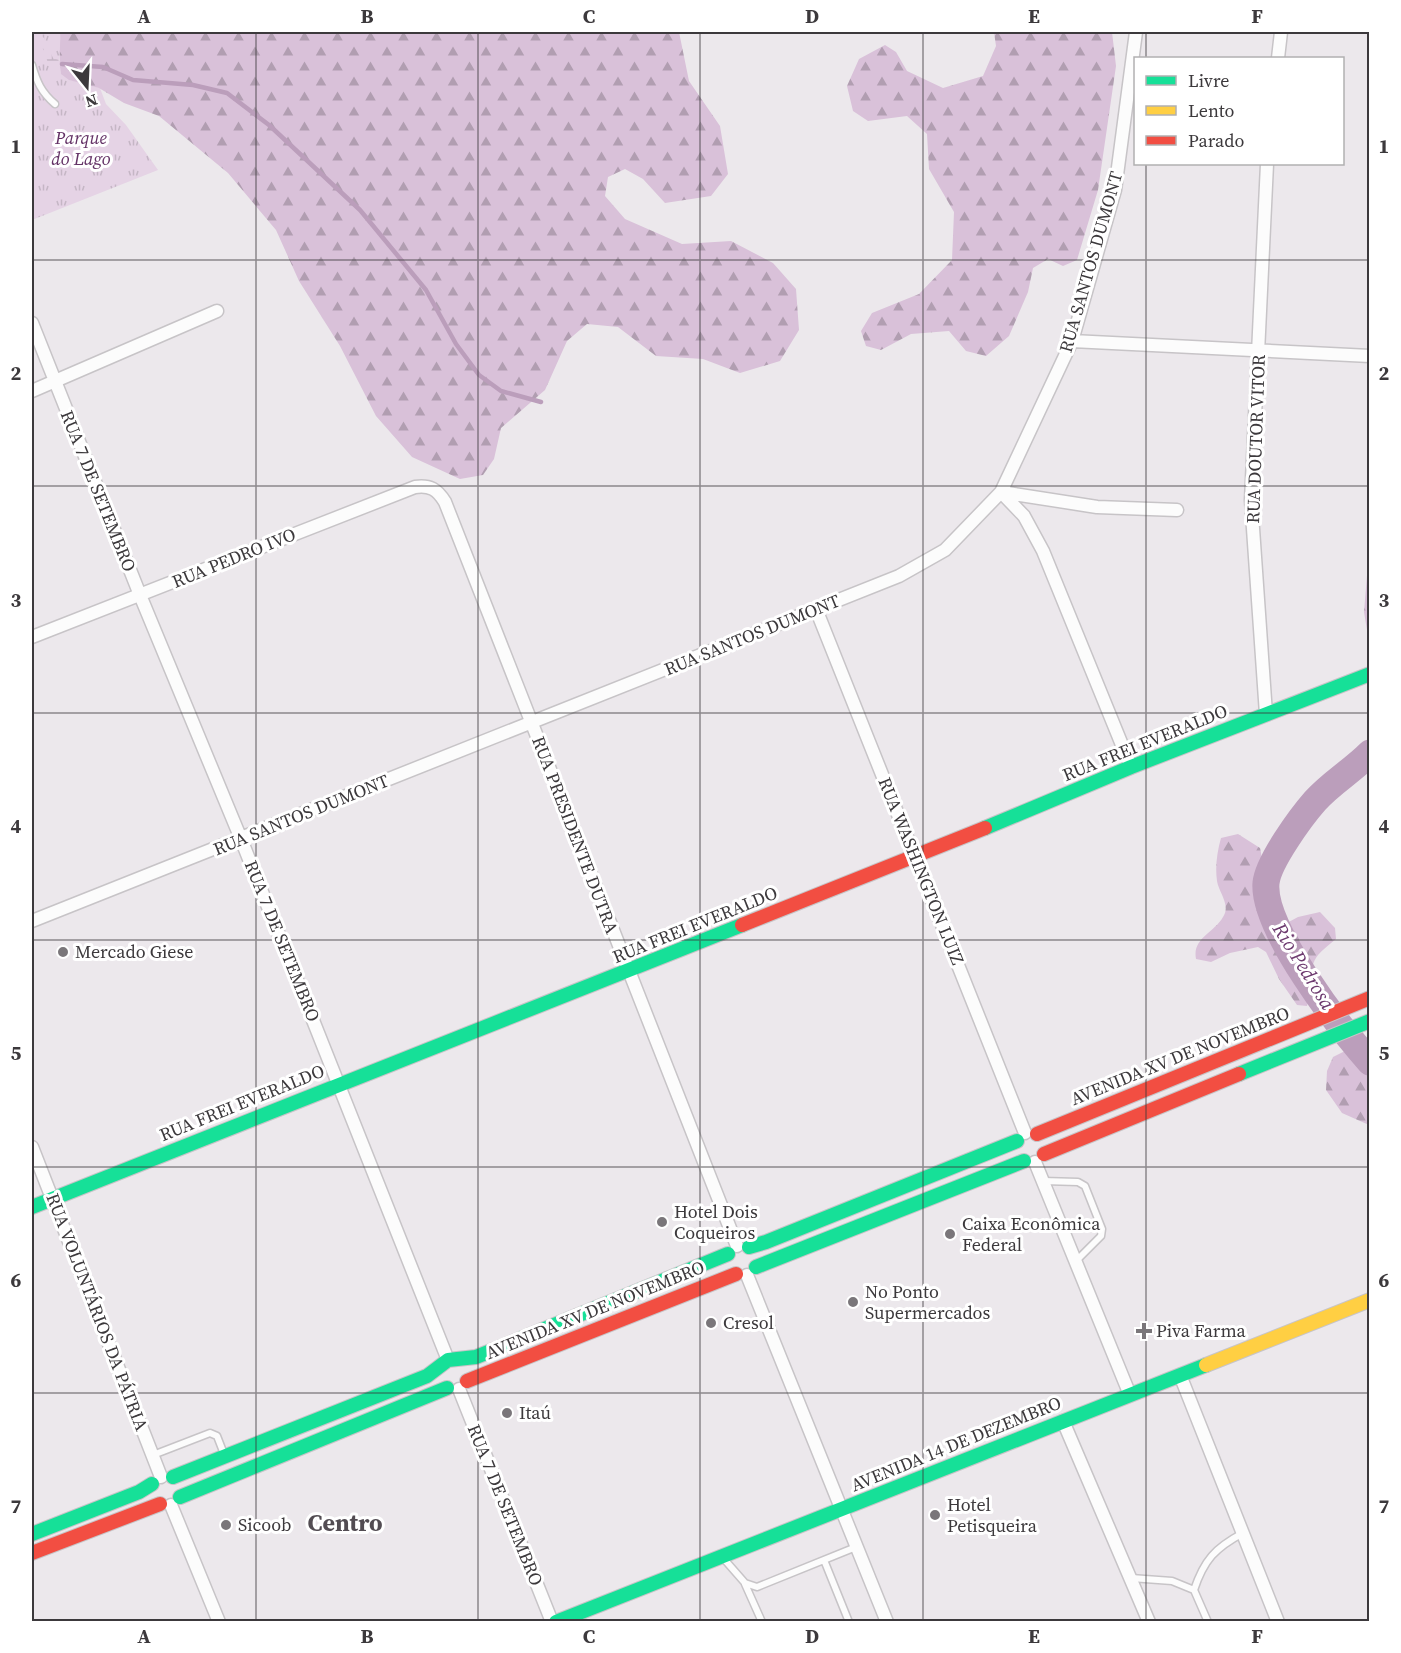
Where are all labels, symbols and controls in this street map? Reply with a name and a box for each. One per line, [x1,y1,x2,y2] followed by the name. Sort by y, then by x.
[137,2,151,30] text: A
[360,2,374,30] text: B
[583,2,595,30] text: C
[805,2,819,30] text: D
[1028,2,1040,30] text: E
[1251,2,1263,30] text: F
[57,57,117,117] north arrow
[1134,57,1344,165] legend
[1188,68,1230,93] text: Livre
[82,89,101,114] text: N
[1188,98,1235,123] text: Lento
[51,125,111,171] park label: Parque do Lago
[1188,128,1244,153] text: Parado
[11,132,21,160] text: 1
[1379,132,1389,160] text: 1
[1053,168,1128,355] street label: RUA SANTOS DUMONT
[1240,354,1271,524] street label: RUA DOUTOR VITOR
[11,359,22,387] text: 2
[1379,359,1390,387] text: 2
[55,406,142,575] street label: RUA 7 DE SETEMBRO
[168,521,299,594] street label: RUA PEDRO IVO
[11,586,22,614] text: 3
[1379,586,1390,614] text: 3
[660,588,843,681] street label: RUA SANTOS DUMONT
[1059,698,1231,787] street label: RUA FREI EVERALDO
[526,732,625,937] street label: RUA PRESIDENTE DUTRA
[209,768,392,861] street label: RUA SANTOS DUMONT
[872,773,971,968] street label: RUA WASHINGTON LUIZ
[11,812,22,840] text: 4
[1379,812,1390,840] text: 4
[239,856,326,1025] street label: RUA 7 DE SETEMBRO
[609,880,781,969] street label: RUA FREI EVERALDO
[1266,916,1342,1015] water label: Rio Pedrosa
[75,939,194,964] place label: Mercado Giese
[56,945,70,959] marker: Mercado Giese
[1067,1000,1293,1111] street label: AVENIDA XV DE NOVEMBRO
[11,1039,22,1067] text: 5
[1379,1039,1390,1067] text: 5
[156,1058,328,1147] street label: RUA FREI EVERALDO
[40,1189,154,1434] street label: RUA VOLUNTÁRIOS DA PÁTRIA
[674,1199,758,1245] place label: Hotel Dois Coqueiros
[962,1211,1101,1257] place label: Caixa Econômica Federal
[655,1215,669,1229] marker: Hotel Dois Coqueiros
[943,1227,957,1241] marker: Caixa Econômica Federal
[482,1254,708,1365] street label: AVENIDA XV DE NOVEMBRO
[11,1266,22,1294] text: 6
[1379,1266,1390,1294] text: 6
[865,1279,991,1325] place label: No Ponto Supermercados
[846,1295,860,1309] marker: No Ponto Supermercados
[723,1310,774,1335] place label: Cresol
[704,1316,718,1330] marker: Cresol
[1156,1318,1247,1343] place label: Piva Farma
[1137,1324,1151,1338] marker: Piva Farma
[847,1390,1065,1497] street label: AVENIDA 14 DE DEZEMBRO
[519,1400,551,1425] place label: Itaú
[500,1406,514,1420] marker: Itaú
[462,1420,549,1589] street label: RUA 7 DE SETEMBRO
[11,1492,22,1520] text: 7
[947,1492,1038,1538] place label: Hotel Petisqueira
[1379,1492,1390,1520] text: 7
[308,1506,383,1539] district label: Centro
[928,1508,942,1522] marker: Hotel Petisqueira
[238,1512,291,1537] place label: Sicoob
[219,1518,233,1532] marker: Sicoob
[137,1622,151,1650] text: A
[360,1622,374,1650] text: B
[583,1622,595,1650] text: C
[805,1622,819,1650] text: D
[1028,1622,1040,1650] text: E
[1251,1622,1263,1650] text: F

